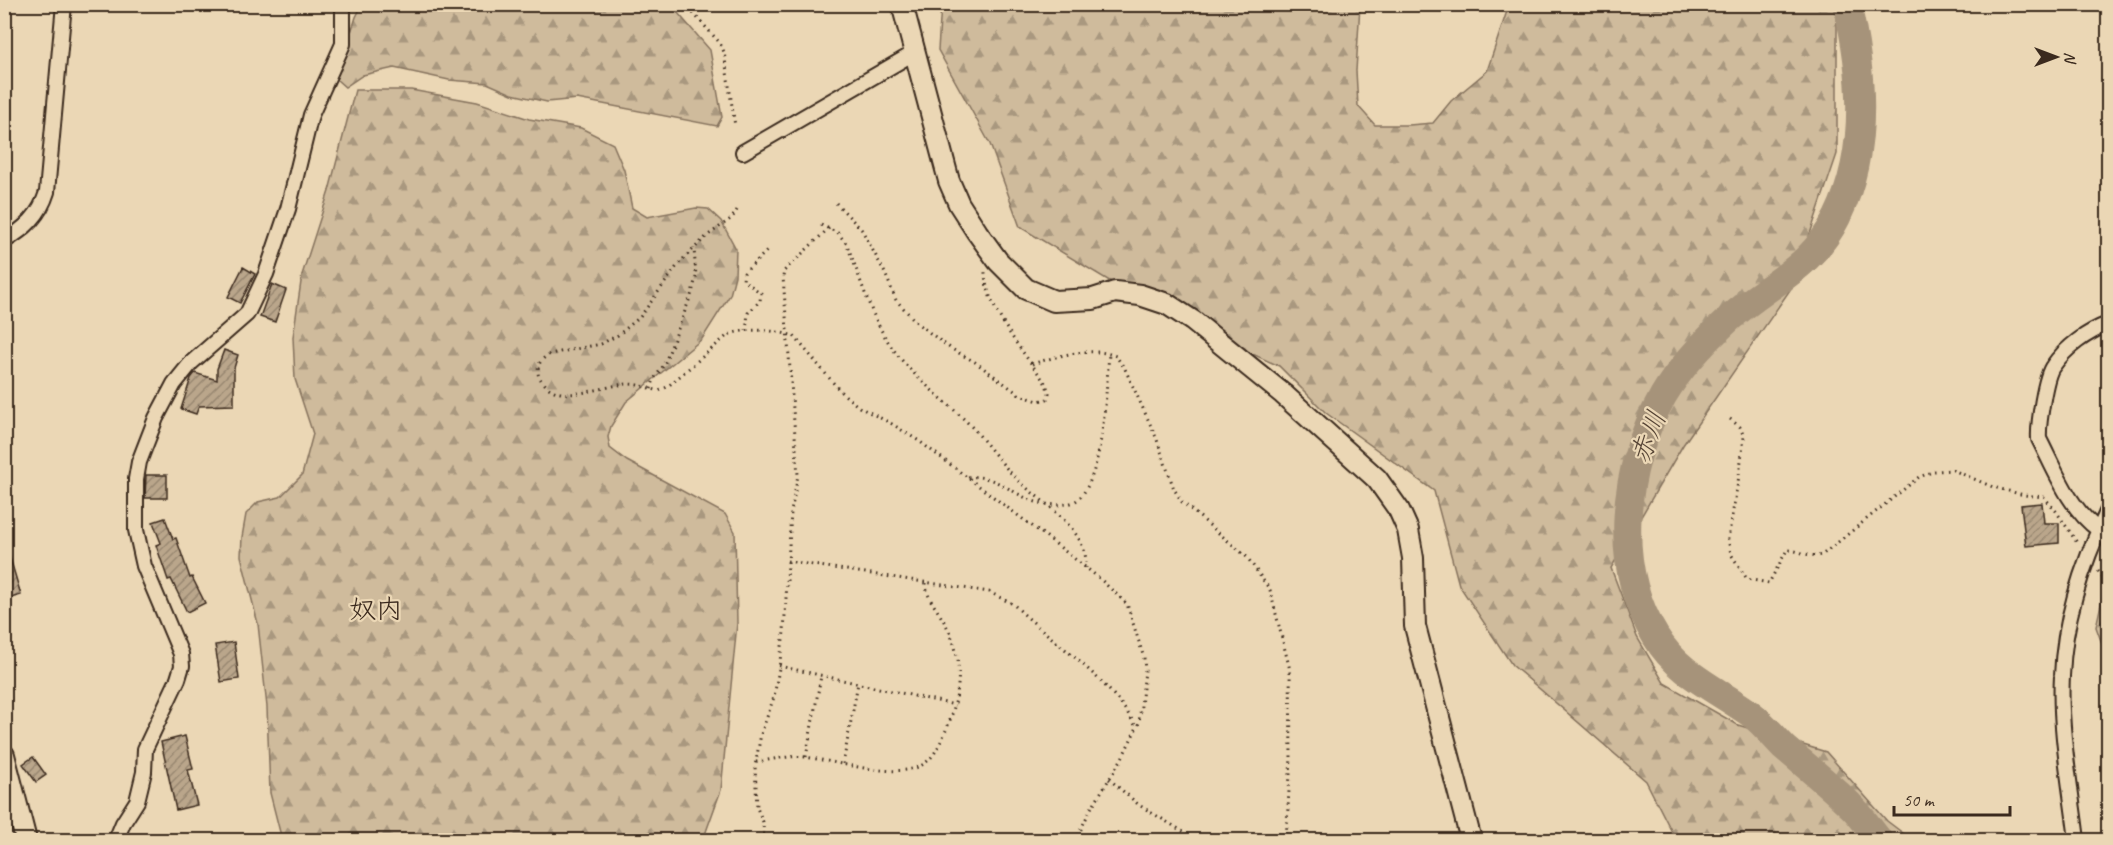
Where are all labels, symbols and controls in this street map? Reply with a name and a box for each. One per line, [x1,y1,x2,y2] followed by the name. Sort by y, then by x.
[2026,27,2086,87] north arrow
[2060,52,2080,65] text: N
[1622,406,1674,468] water label: 赤川
[349,592,403,626] district label: 奴内
[1894,779,2010,817] scale bar
[1903,789,1936,811] text: 50 m

